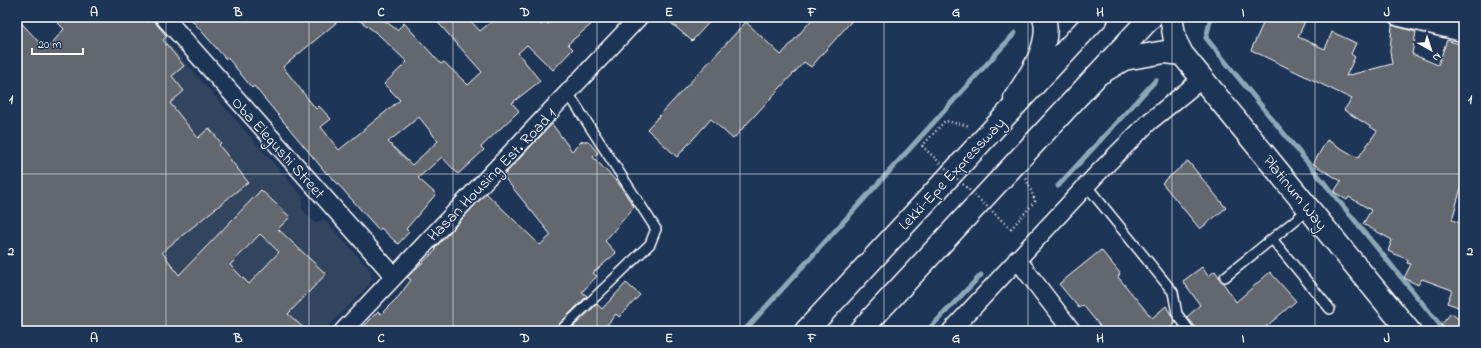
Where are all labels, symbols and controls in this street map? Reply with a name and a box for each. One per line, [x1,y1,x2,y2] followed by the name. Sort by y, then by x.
[90,3,98,22] text: A
[233,3,243,22] text: B
[377,3,385,22] text: C
[519,3,530,22] text: D
[665,3,673,22] text: E
[807,3,817,22] text: F
[952,3,960,22] text: G
[1096,3,1104,22] text: H
[1241,3,1245,22] text: I
[1384,3,1390,22] text: J
[32,30,83,56] scale bar
[1411,30,1451,70] north arrow
[38,36,61,54] text: 20 m
[1429,48,1445,66] text: N
[9,90,14,109] text: 1
[1468,90,1473,109] text: 1
[225,92,330,205] street label: Oba Elegushi Street
[422,103,563,248] street label: Hasan Housing Est. Road 1
[893,112,1012,237] street label: Lekki-Epe Expressway
[1256,150,1333,236] street label: Platinum Way
[7,242,15,261] text: 2
[1466,242,1474,261] text: 2
[90,329,98,348] text: A
[233,329,243,348] text: B
[377,329,385,348] text: C
[519,329,530,348] text: D
[665,329,673,348] text: E
[807,329,817,348] text: F
[952,329,960,348] text: G
[1096,329,1104,348] text: H
[1241,329,1245,348] text: I
[1384,329,1390,348] text: J

